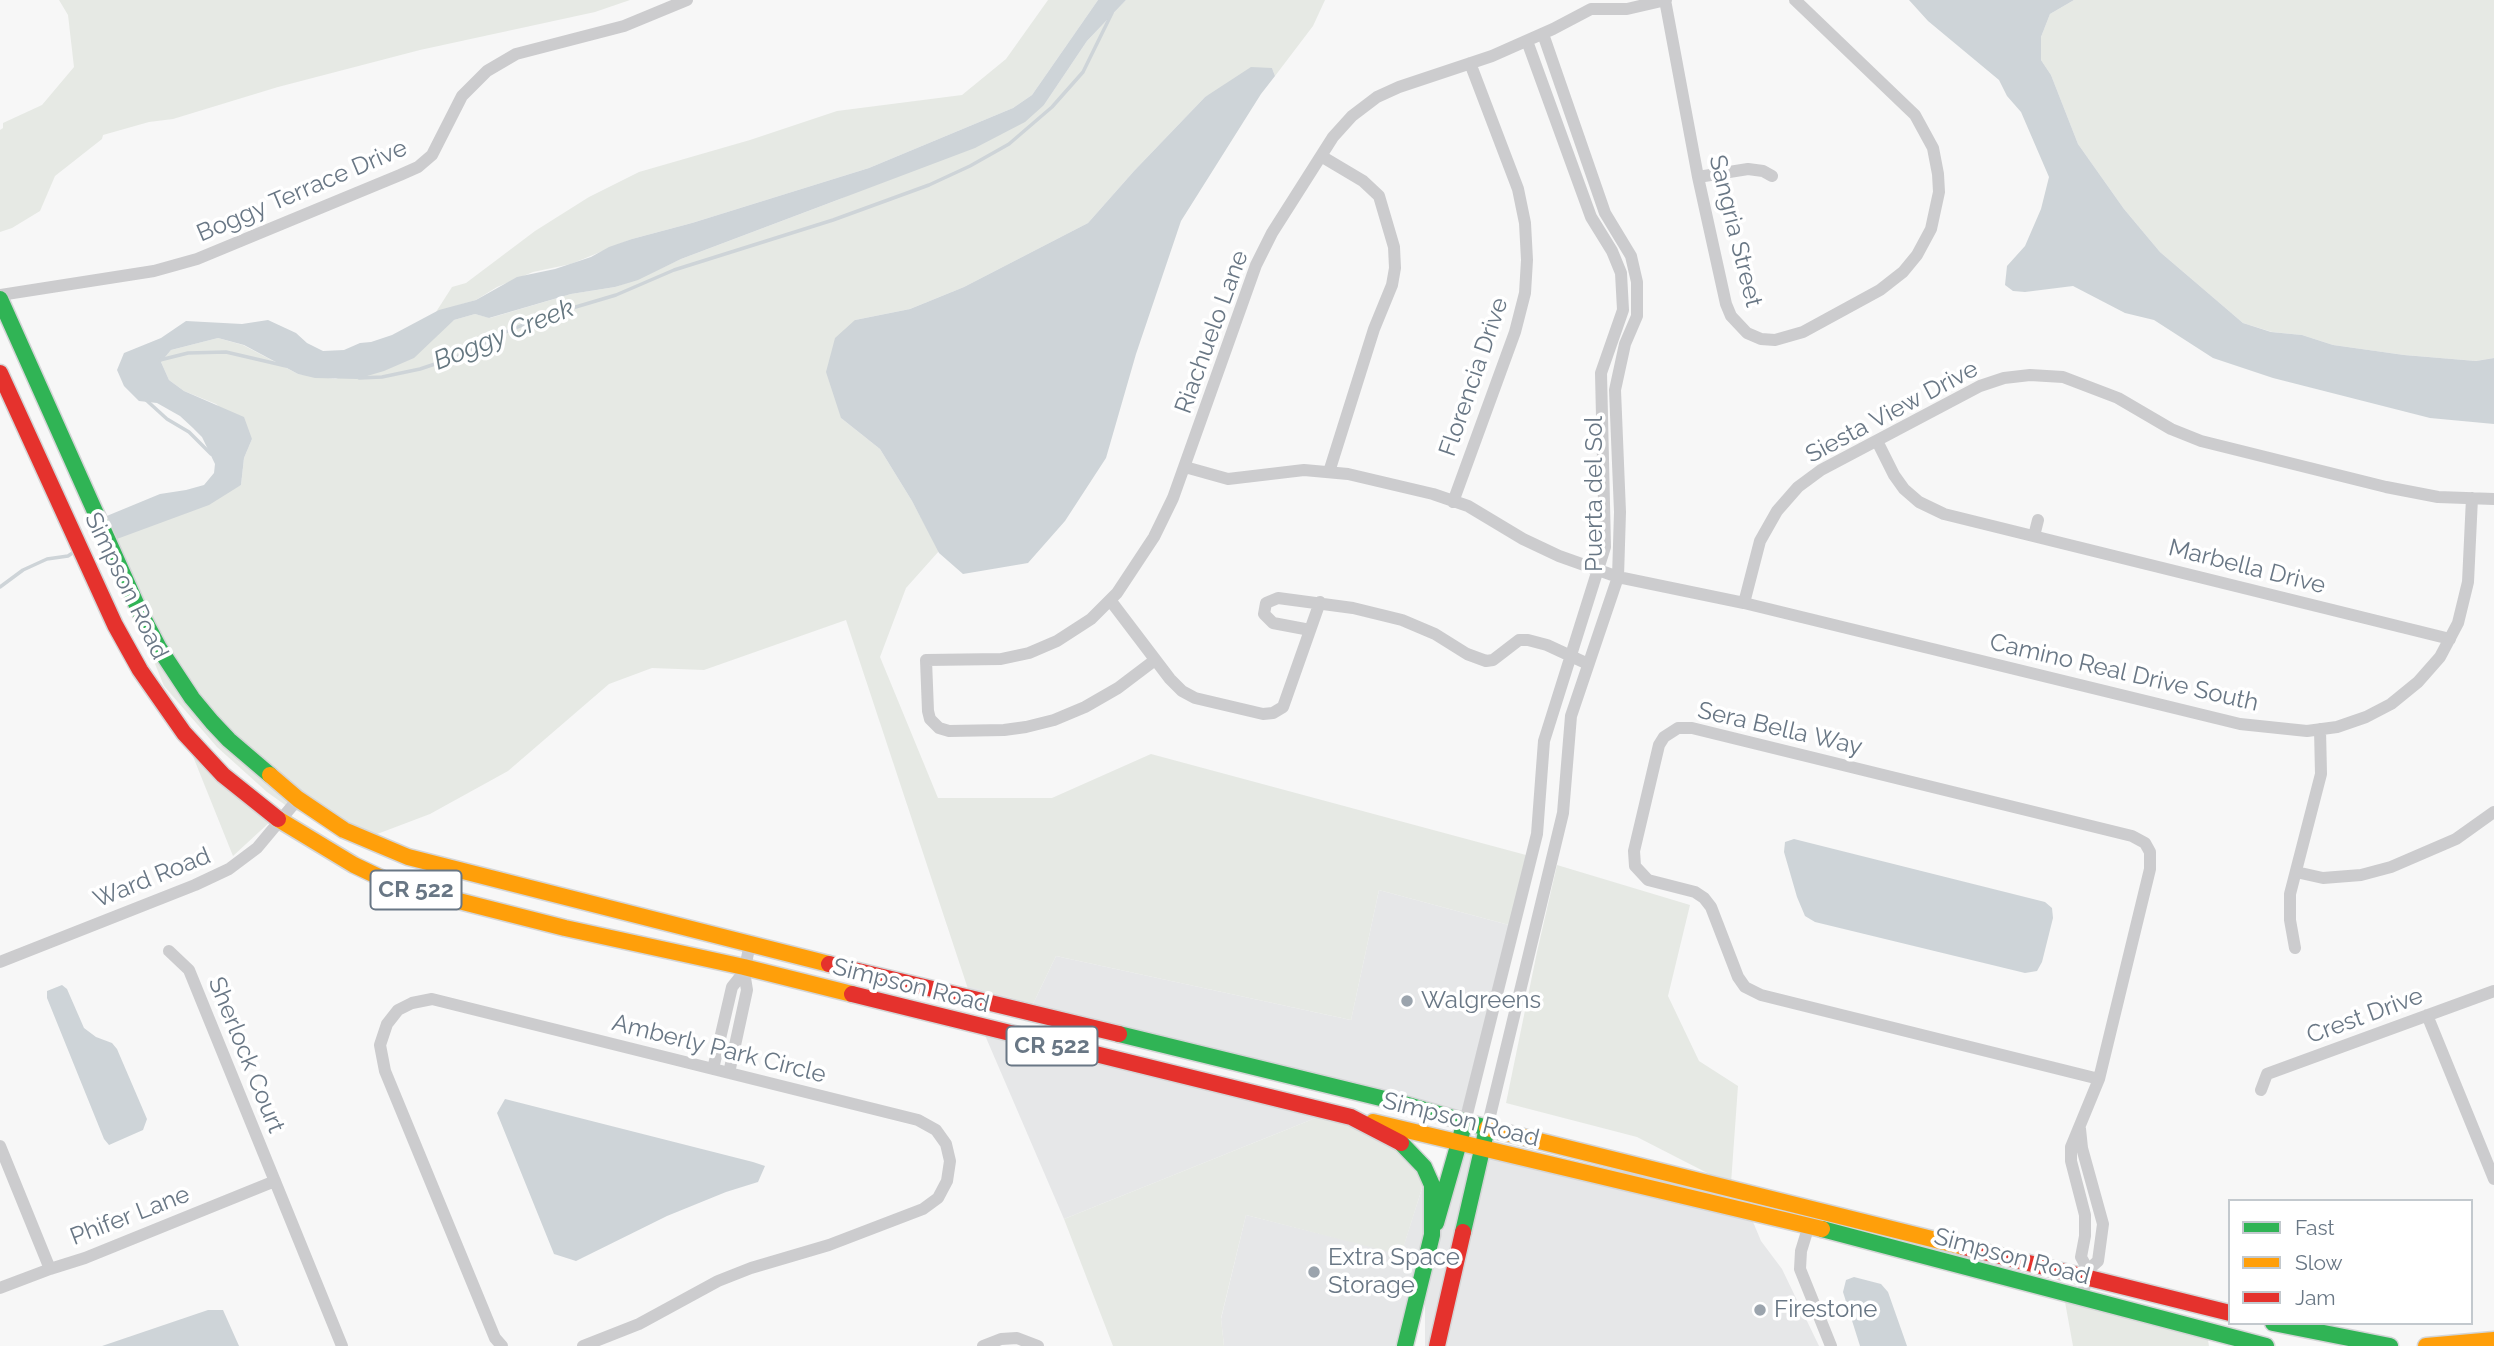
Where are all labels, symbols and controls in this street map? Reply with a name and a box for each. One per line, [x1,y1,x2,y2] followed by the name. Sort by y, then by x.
[193,134,411,248] street label: Boggy Terrace Drive
[1702,152,1768,310] street label: Sangria Street
[1169,247,1255,417] street label: Riachuelo Lane
[429,293,579,377] water label: Boggy Creek
[1433,294,1515,460] street label: Florencia Drive
[1801,354,1983,470] street label: Siesta View Drive
[1581,416,1609,572] street label: Puerta del Sol
[78,508,174,664] street label: Simpson Road
[2165,534,2329,600] street label: Marbella Drive
[1987,628,2261,718] street label: Camino Real Drive South
[1695,696,1865,762] street label: Sera Bella Way
[89,841,215,915] street label: Ward Road
[370,870,462,909] road number: CR 522
[830,953,992,1019] street label: Simpson Road
[202,973,290,1137] street label: Sherlock Court
[2303,982,2427,1050] street label: Crest Drive
[1421,987,1541,1015] place label: Walgreens
[1399,993,1415,1009] marker: Walgreens
[609,1008,829,1090] street label: Amberly Park Circle
[1006,1026,1098,1065] road number: CR 522
[1380,1087,1542,1153] street label: Simpson Road
[66,1180,194,1252] street label: Phifer Lane
[2228,1199,2473,1325] legend
[2295,1215,2335,1240] text: Fast
[1931,1222,2093,1292] street label: Simpson Road
[1328,1244,1460,1300] place label: Extra Space Storage
[2295,1250,2343,1275] text: Slow
[1306,1264,1322,1280] marker: Extra Space Storage
[2295,1285,2336,1310] text: Jam
[1774,1296,1877,1324] place label: Firestone
[1752,1302,1768,1318] marker: Firestone

